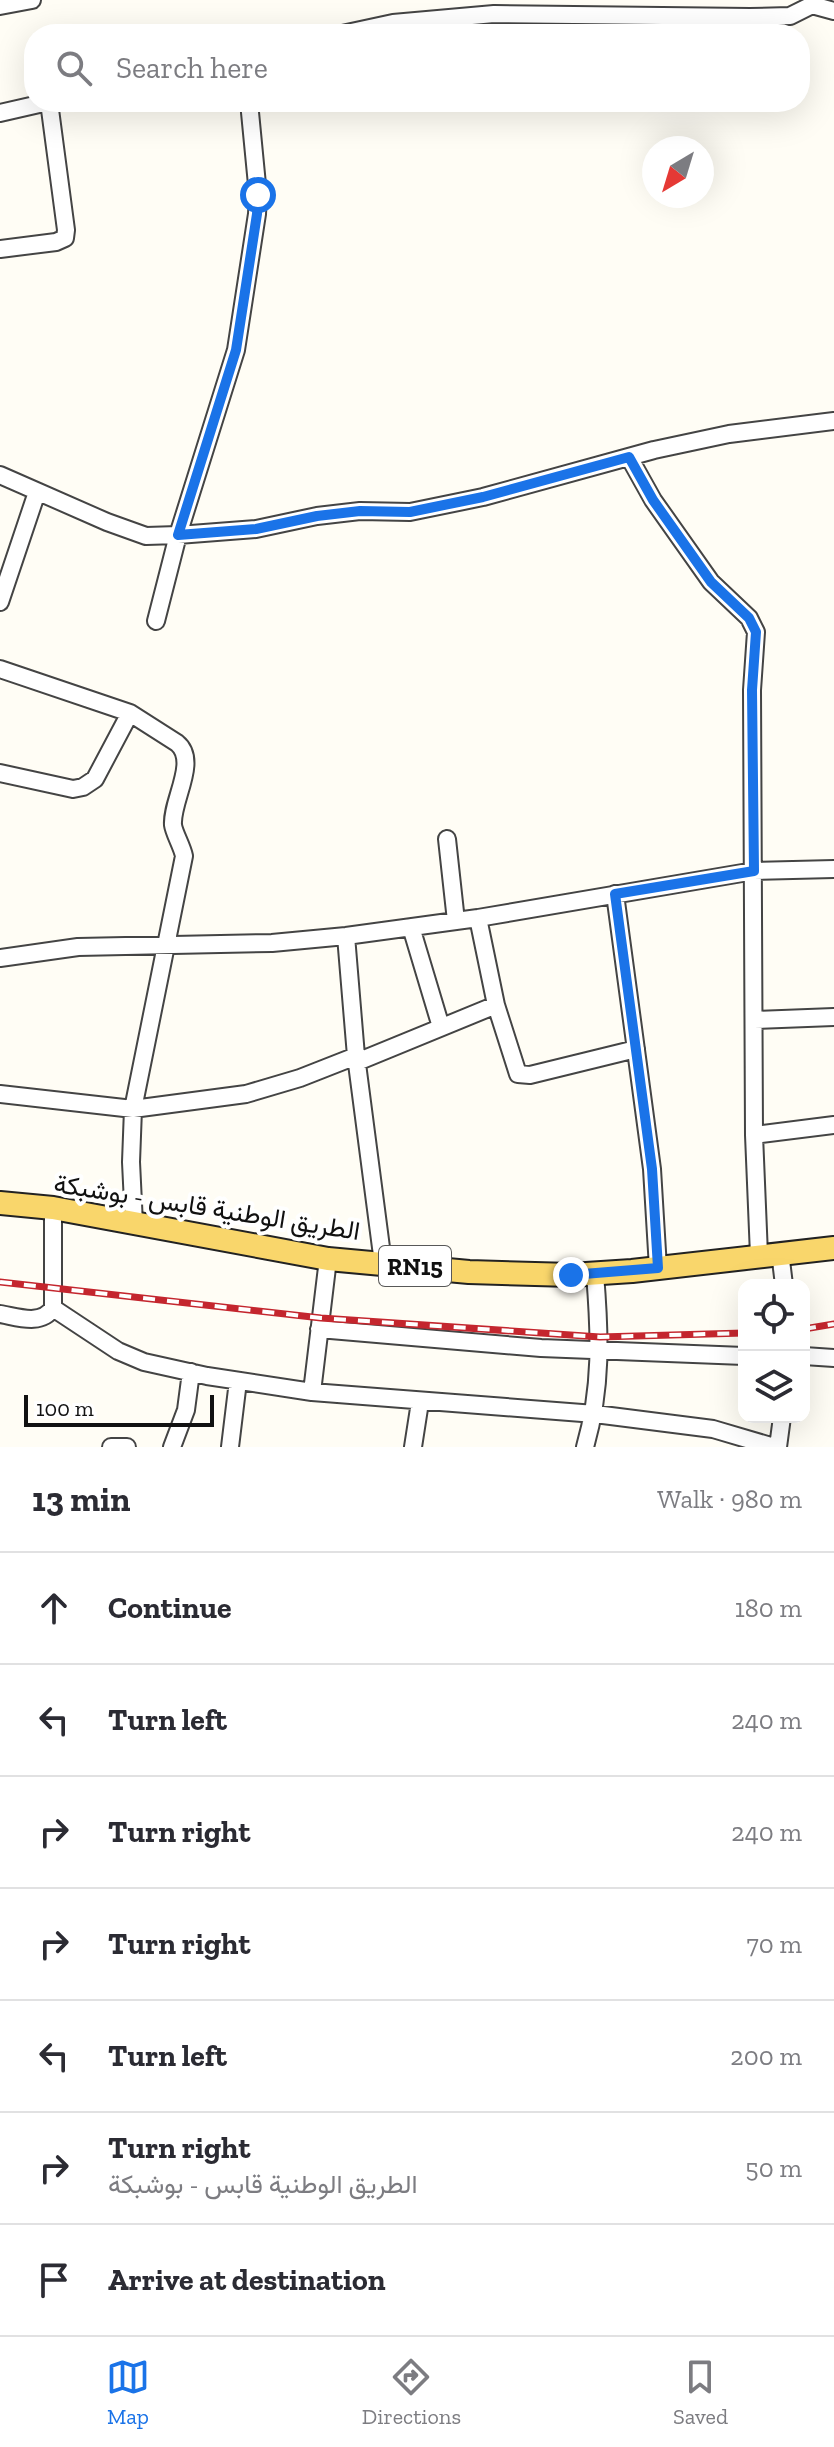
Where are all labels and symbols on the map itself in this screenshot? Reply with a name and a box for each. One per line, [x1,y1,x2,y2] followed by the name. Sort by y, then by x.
[642,136,714,208] north arrow
[240,177,276,213] route start
[52,1167,362,1247] street label: الطريق الوطنية قابس - بوشبكة
[379,1246,451,1286] road number: RN15
[553,1257,589,1293] route end
[24,1391,214,1427] scale bar

